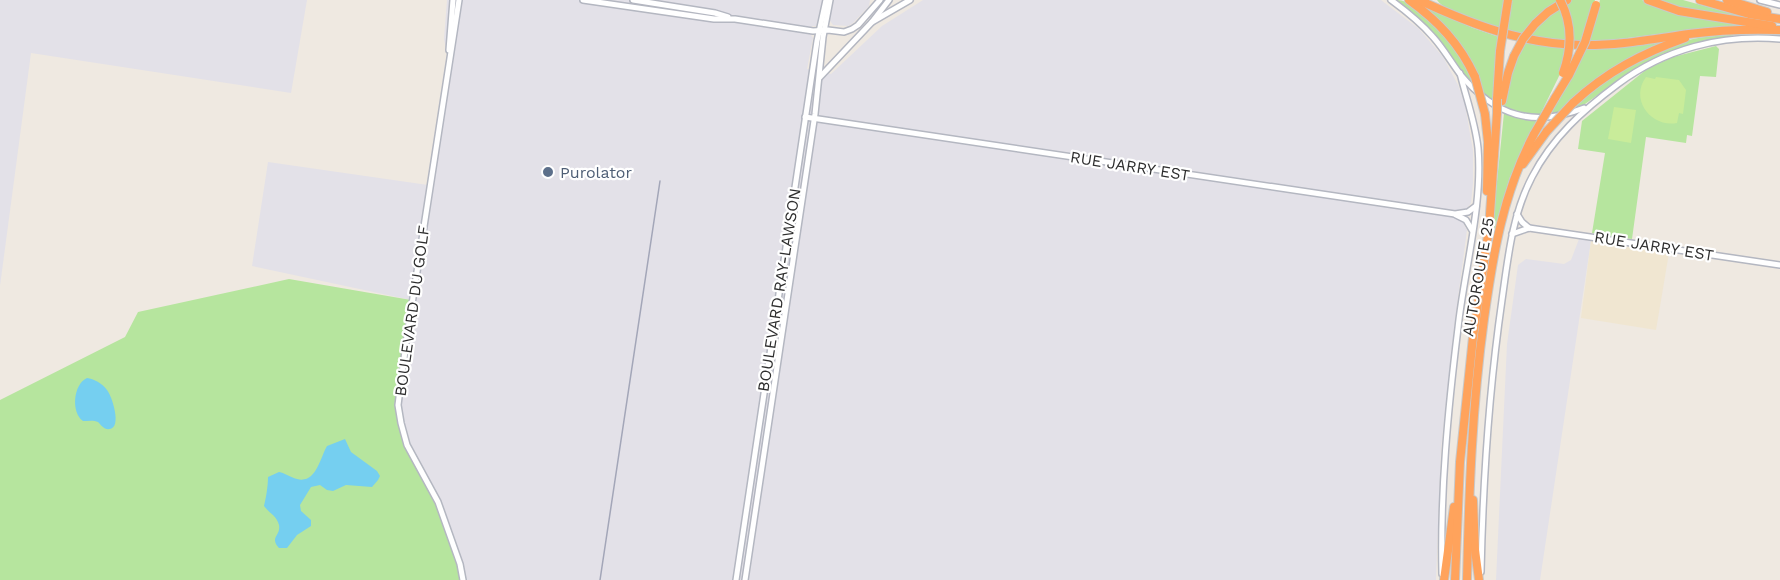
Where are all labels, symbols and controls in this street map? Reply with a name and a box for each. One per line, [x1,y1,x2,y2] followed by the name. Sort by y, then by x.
[1069,147,1192,185] street label: RUE JARRY EST
[560,163,632,182] place label: Purolator
[541,165,555,179] marker: Purolator
[754,187,804,393] street label: BOULEVARD RAY-LAWSON
[1458,216,1498,338] street label: AUTOROUTE 25
[391,224,433,398] street label: BOULEVARD DU GOLF
[1593,227,1716,265] street label: RUE JARRY EST

